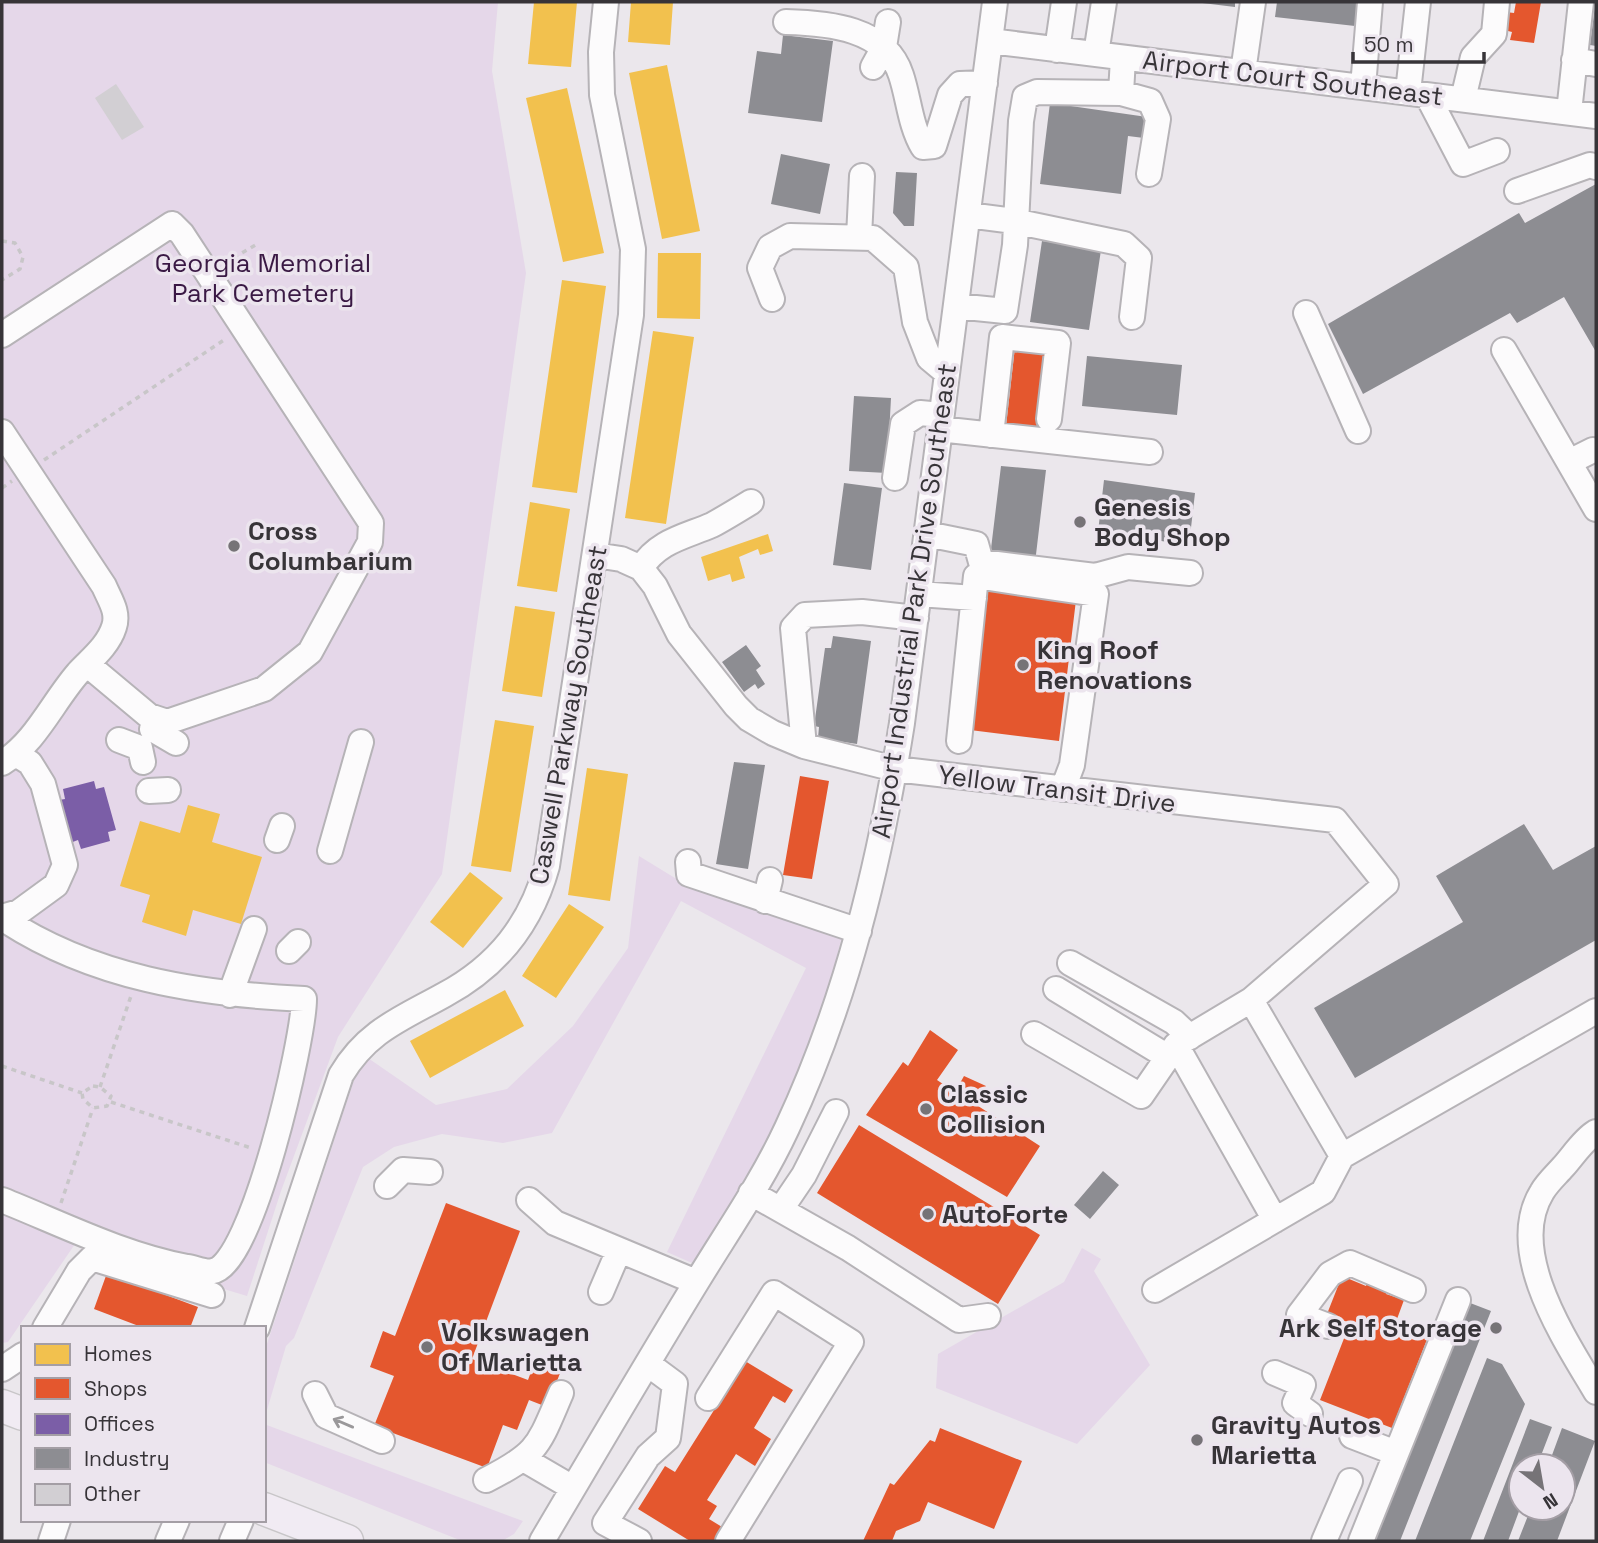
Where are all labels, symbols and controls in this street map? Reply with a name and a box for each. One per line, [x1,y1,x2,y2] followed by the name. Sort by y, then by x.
[1353,21,1484,65] scale bar
[1364,31,1414,58] text: 50 m
[1141,43,1445,113] street label: Airport Court Southeast
[155,246,371,310] park label: Georgia Memorial Park Cemetery
[864,361,964,841] street label: Airport Industrial Park Drive Southeast
[1094,490,1231,554] place label: Genesis Body Shop
[248,514,413,578] place label: Cross Columbarium
[1072,514,1088,530] marker: Genesis Body Shop
[226,538,242,554] marker: Cross Columbarium
[521,543,615,887] street label: Caswell Parkway Southeast
[1037,633,1192,697] place label: King Roof Renovations
[1015,657,1031,673] marker: King Roof Renovations
[936,758,1178,820] street label: Yellow Transit Drive
[940,1077,1046,1141] place label: Classic Collision
[918,1101,934,1117] marker: Classic Collision
[942,1197,1068,1231] place label: AutoForte
[920,1206,936,1222] marker: AutoForte
[1279,1311,1482,1345] place label: Ark Self Storage
[441,1315,590,1379] place label: Volkswagen Of Marietta
[1488,1320,1504,1336] marker: Ark Self Storage
[21,1326,266,1522] legend
[419,1339,435,1355] marker: Volkswagen Of Marietta
[84,1340,152,1367] text: Homes
[84,1375,147,1402] text: Shops
[1211,1408,1381,1472] place label: Gravity Autos Marietta
[84,1410,155,1437] text: Offices
[333,1416,354,1429] one-way arrow
[1189,1432,1205,1448] marker: Gravity Autos Marietta
[84,1445,170,1472] text: Industry
[1507,1452,1577,1522] north arrow
[84,1480,141,1507] text: Other
[1539,1487,1562,1515] text: N

